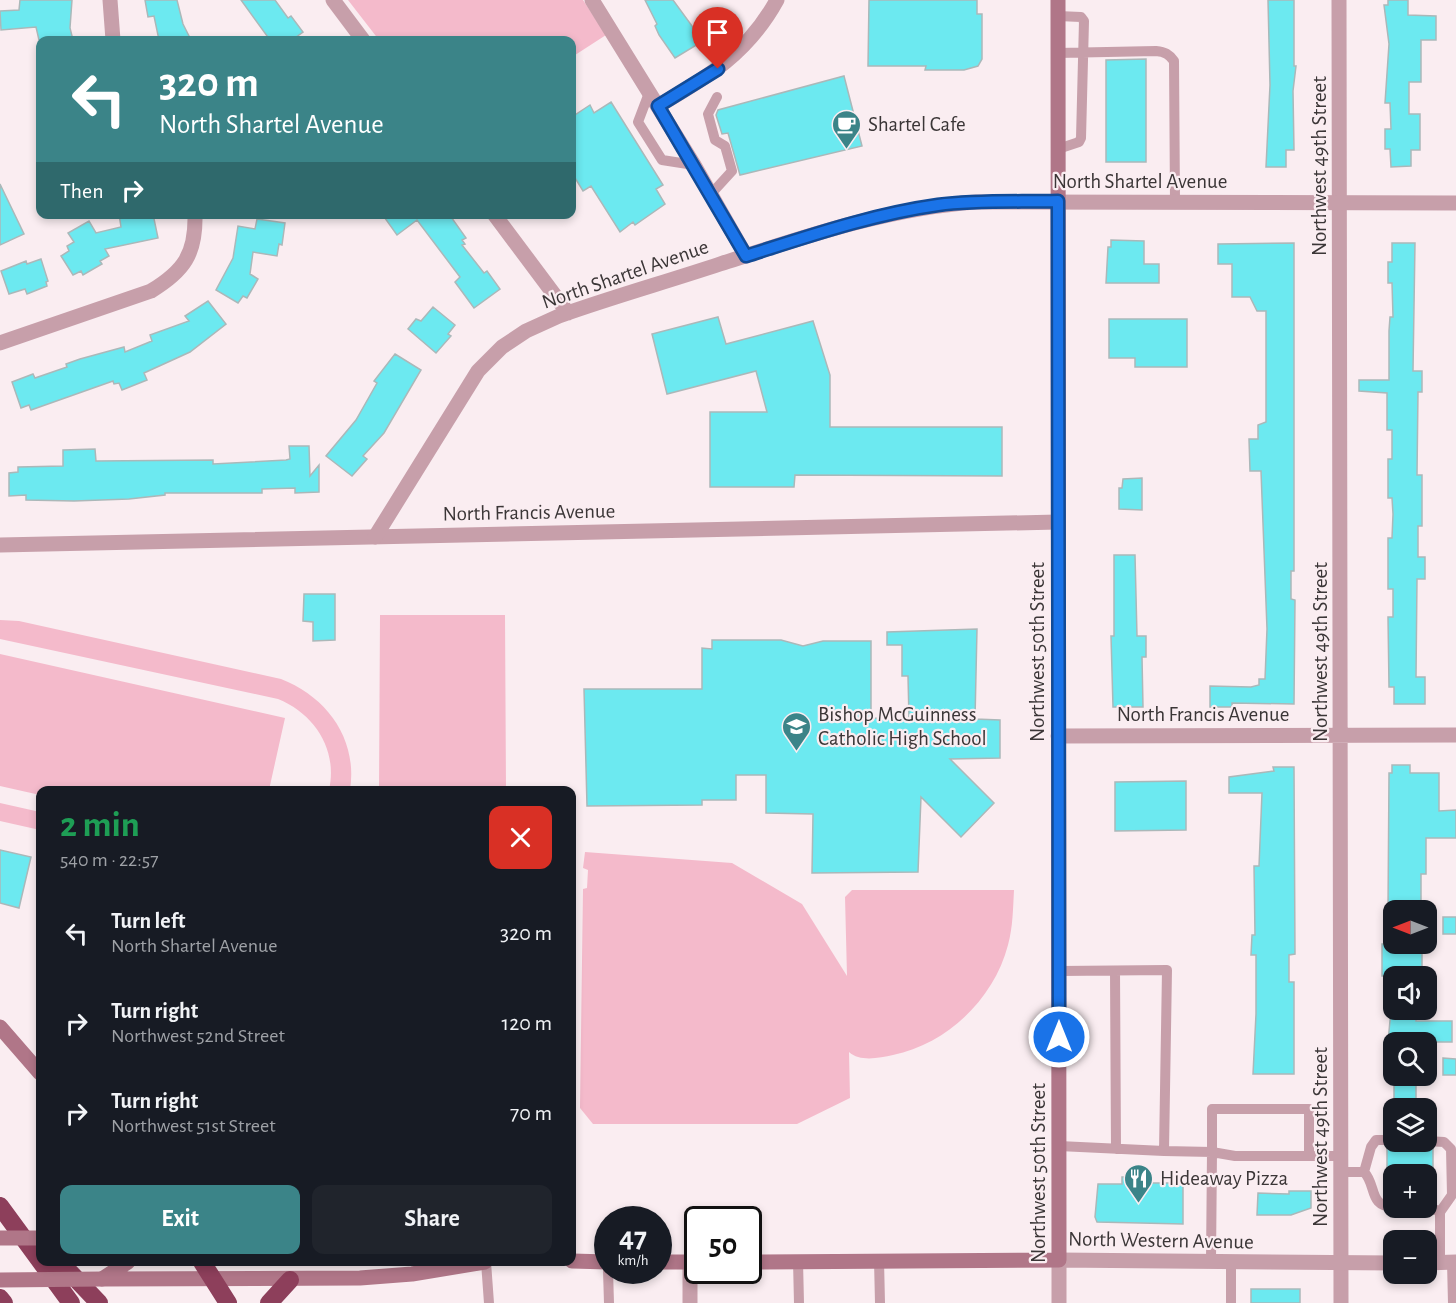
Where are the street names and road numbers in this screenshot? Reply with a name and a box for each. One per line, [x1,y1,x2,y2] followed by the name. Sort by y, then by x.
[1309,76,1330,256] street label: Northwest 49th Street
[1053,171,1227,192] street label: North Shartel Avenue
[539,236,711,313] street label: North Shartel Avenue
[442,500,616,525] street label: North Francis Avenue
[1027,562,1048,742] street label: Northwest 50th Street
[1310,562,1331,742] street label: Northwest 49th Street
[1117,704,1289,725] street label: North Francis Avenue
[1310,1047,1331,1227] street label: Northwest 49th Street
[1028,1083,1049,1263] street label: Northwest 50th Street
[1068,1228,1254,1253] street label: North Western Avenue

